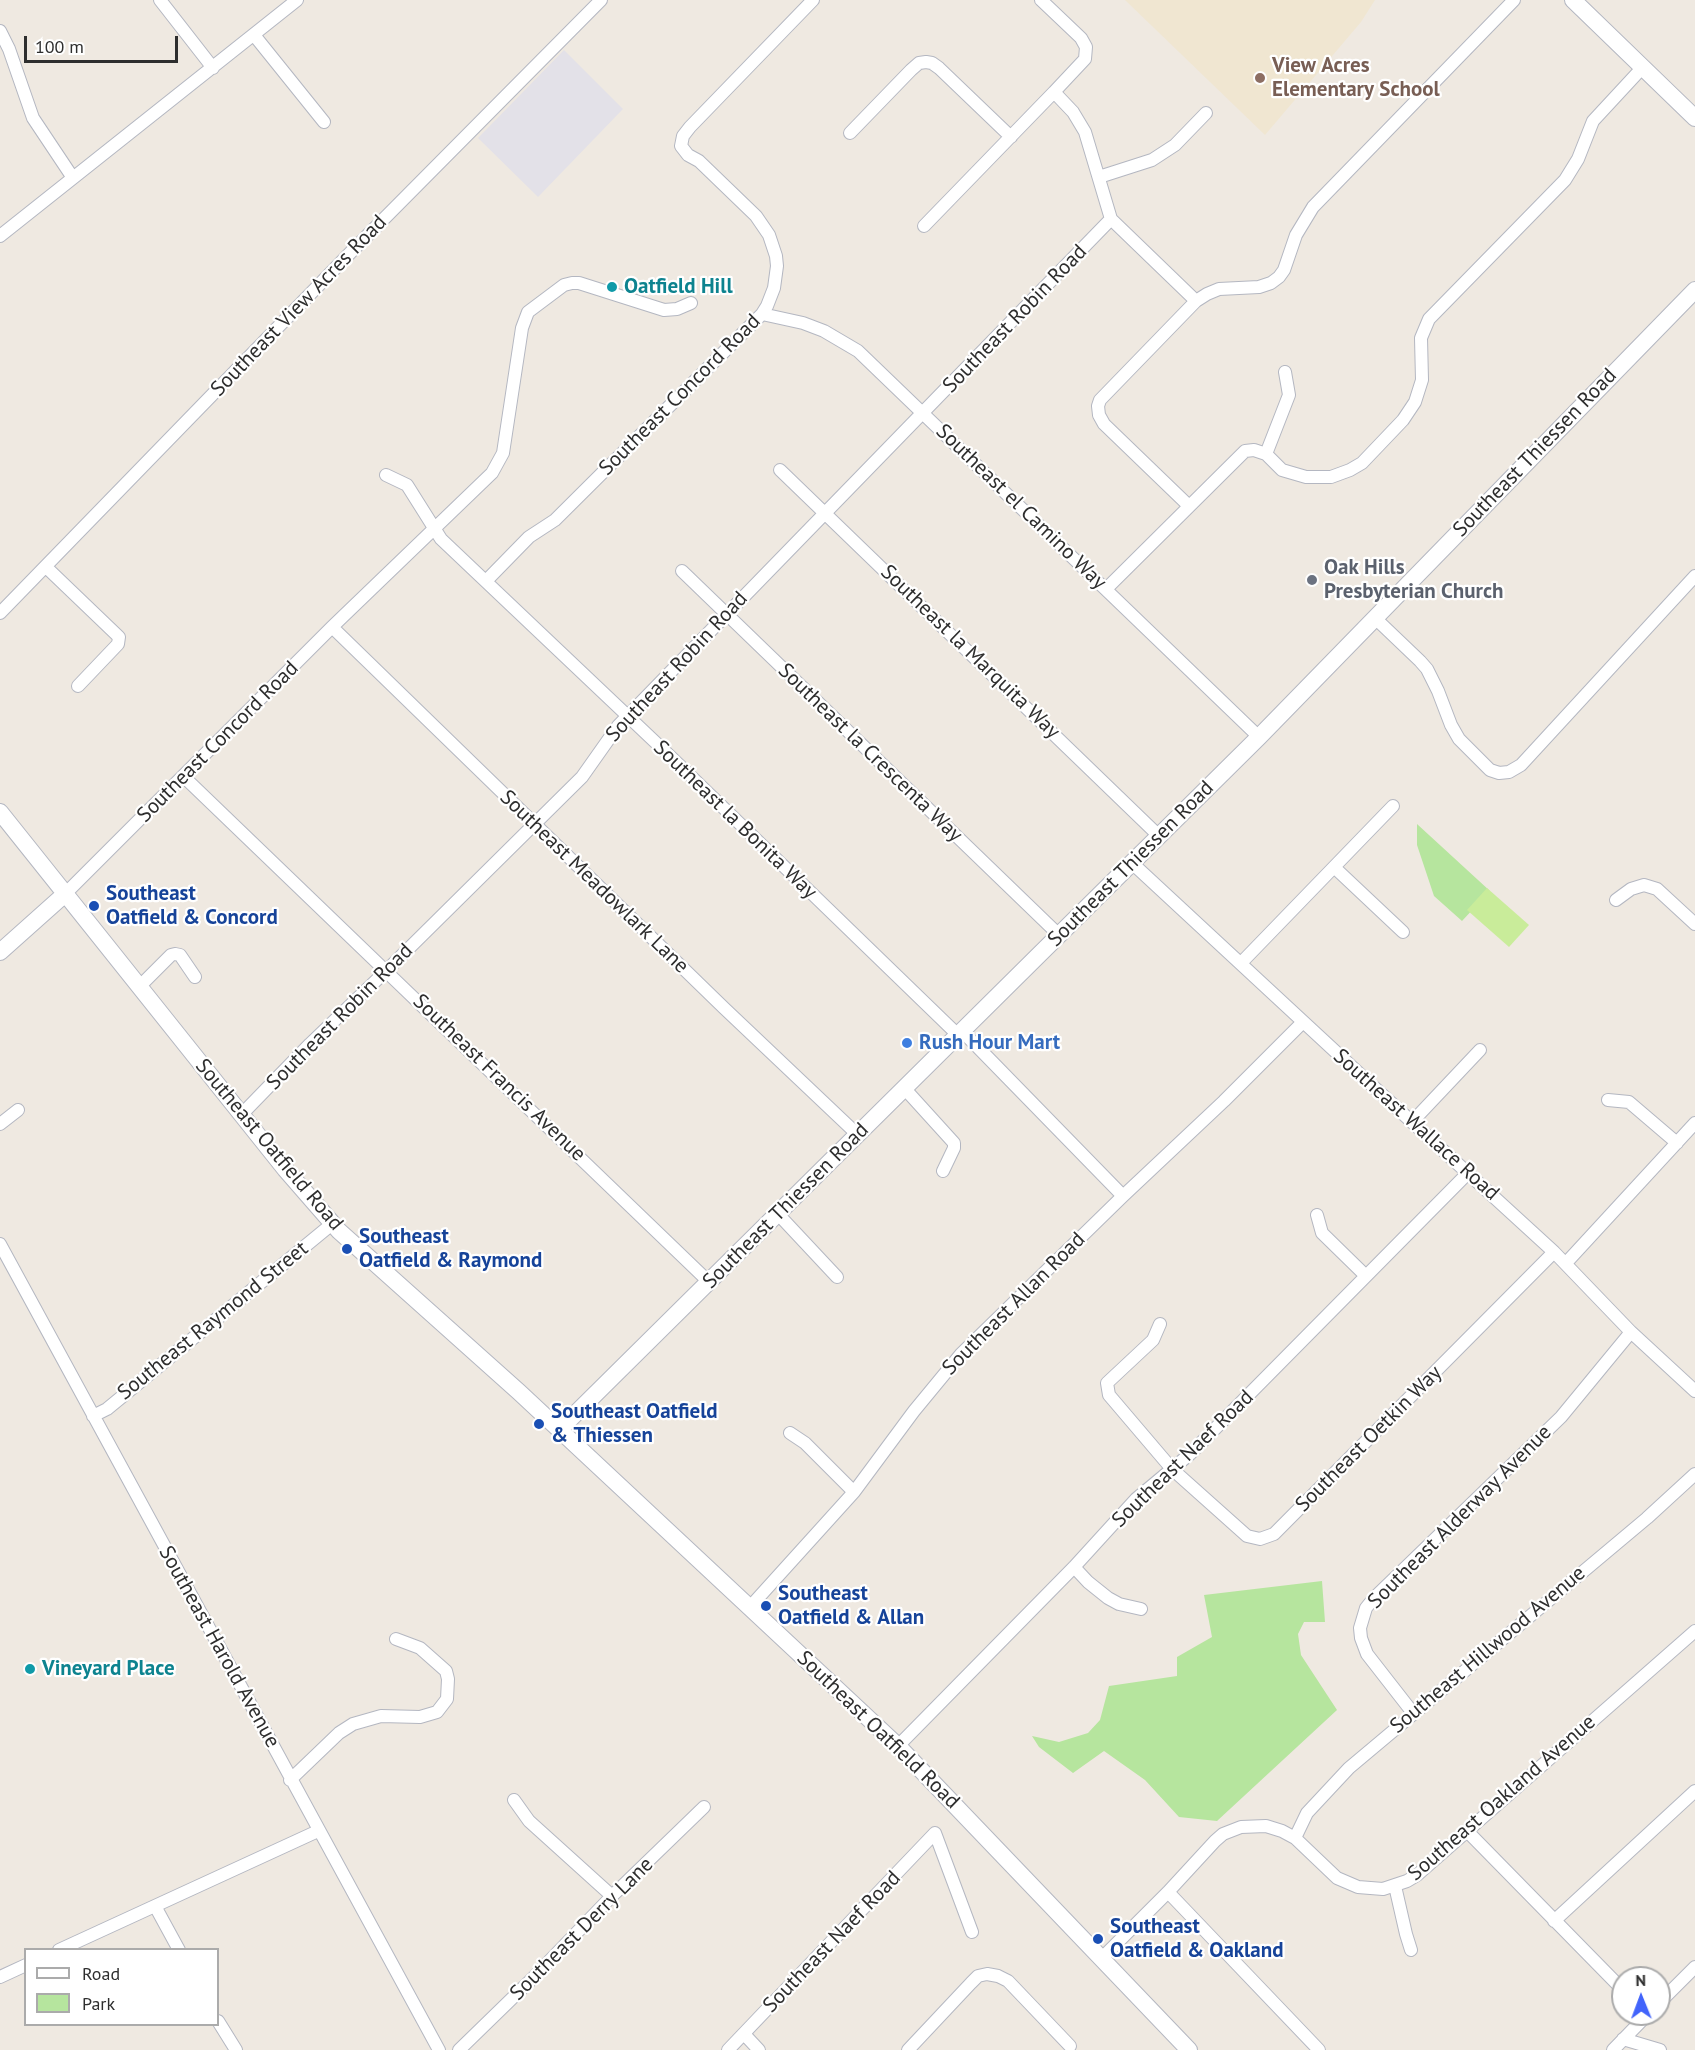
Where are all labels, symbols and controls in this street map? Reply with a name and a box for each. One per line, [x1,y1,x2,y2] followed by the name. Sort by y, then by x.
[27,24,182,62] scale bar
[35,35,84,58] text: 100 m
[1272,53,1440,103] place label: View Acres Elementary School
[1253,71,1267,85] marker: View Acres Elementary School
[206,210,392,402] street label: Southeast View Acres Road
[938,240,1092,398] street label: Southeast Robin Road
[624,274,733,300] place label: Oatfield Hill
[605,280,619,294] marker: Oatfield Hill
[594,309,766,481] street label: Southeast Concord Road
[1448,364,1622,542] street label: Southeast Thiessen Road
[931,419,1111,595] street label: Southeast el Camino Way
[1324,555,1503,605] place label: Oak Hills Presbyterian Church
[875,560,1065,744] street label: Southeast la Marquita Way
[1305,573,1319,587] marker: Oak Hills Presbyterian Church
[601,587,753,747] street label: Southeast Robin Road
[132,656,304,828] street label: Southeast Concord Road
[773,658,967,848] street label: Southeast la Crescenta Way
[648,735,822,905] street label: Southeast la Bonita Way
[1043,776,1219,952] street label: Southeast Thiessen Road
[494,785,694,979] street label: Southeast Meadowlark Lane
[106,881,278,931] place label: Southeast Oatfield & Concord
[87,899,101,913] marker: Southeast Oatfield & Concord
[262,939,418,1095] street label: Southeast Robin Road
[408,989,590,1167] street label: Southeast Francis Avenue
[919,1030,1060,1056] place label: Rush Hour Mart
[900,1036,914,1050] marker: Rush Hour Mart
[1328,1044,1504,1206] street label: Southeast Wallace Road
[190,1054,348,1236] street label: Southeast Oatfield Road
[698,1118,874,1294] street label: Southeast Thiessen Road
[359,1224,542,1274] place label: Southeast Oatfield & Raymond
[937,1227,1091,1381] street label: Southeast Allan Road
[113,1236,313,1406] street label: Southeast Raymond Street
[340,1242,354,1256] marker: Southeast Oatfield & Raymond
[1291,1361,1447,1517] street label: Southeast Oetkin Way
[1107,1385,1259,1533] street label: Southeast Naef Road
[551,1399,718,1449] place label: Southeast Oatfield & Thiessen
[532,1417,546,1431] marker: Southeast Oatfield & Thiessen
[1363,1420,1557,1614] street label: Southeast Alderway Avenue
[153,1542,285,1752] street label: Southeast Harold Avenue
[1385,1561,1591,1739] street label: Southeast Hillwood Avenue
[778,1581,924,1631] place label: Southeast Oatfield & Allan
[759,1599,773,1613] marker: Southeast Oatfield & Allan
[791,1646,965,1814] street label: Southeast Oatfield Road
[42,1656,175,1682] place label: Vineyard Place
[23,1662,37,1676] marker: Vineyard Place
[1403,1710,1601,1886] street label: Southeast Oakland Avenue
[505,1852,659,2006] street label: Southeast Derry Lane
[758,1866,906,2018] street label: Southeast Naef Road
[1110,1914,1283,1964] place label: Southeast Oatfield & Oakland
[1091,1932,1105,1946] marker: Southeast Oatfield & Oakland
[24,1948,219,2026] legend
[82,1962,120,1985] text: Road
[1611,1966,1671,2026] north arrow
[1635,1970,1646,1990] text: N
[82,1992,115,2015] text: Park

